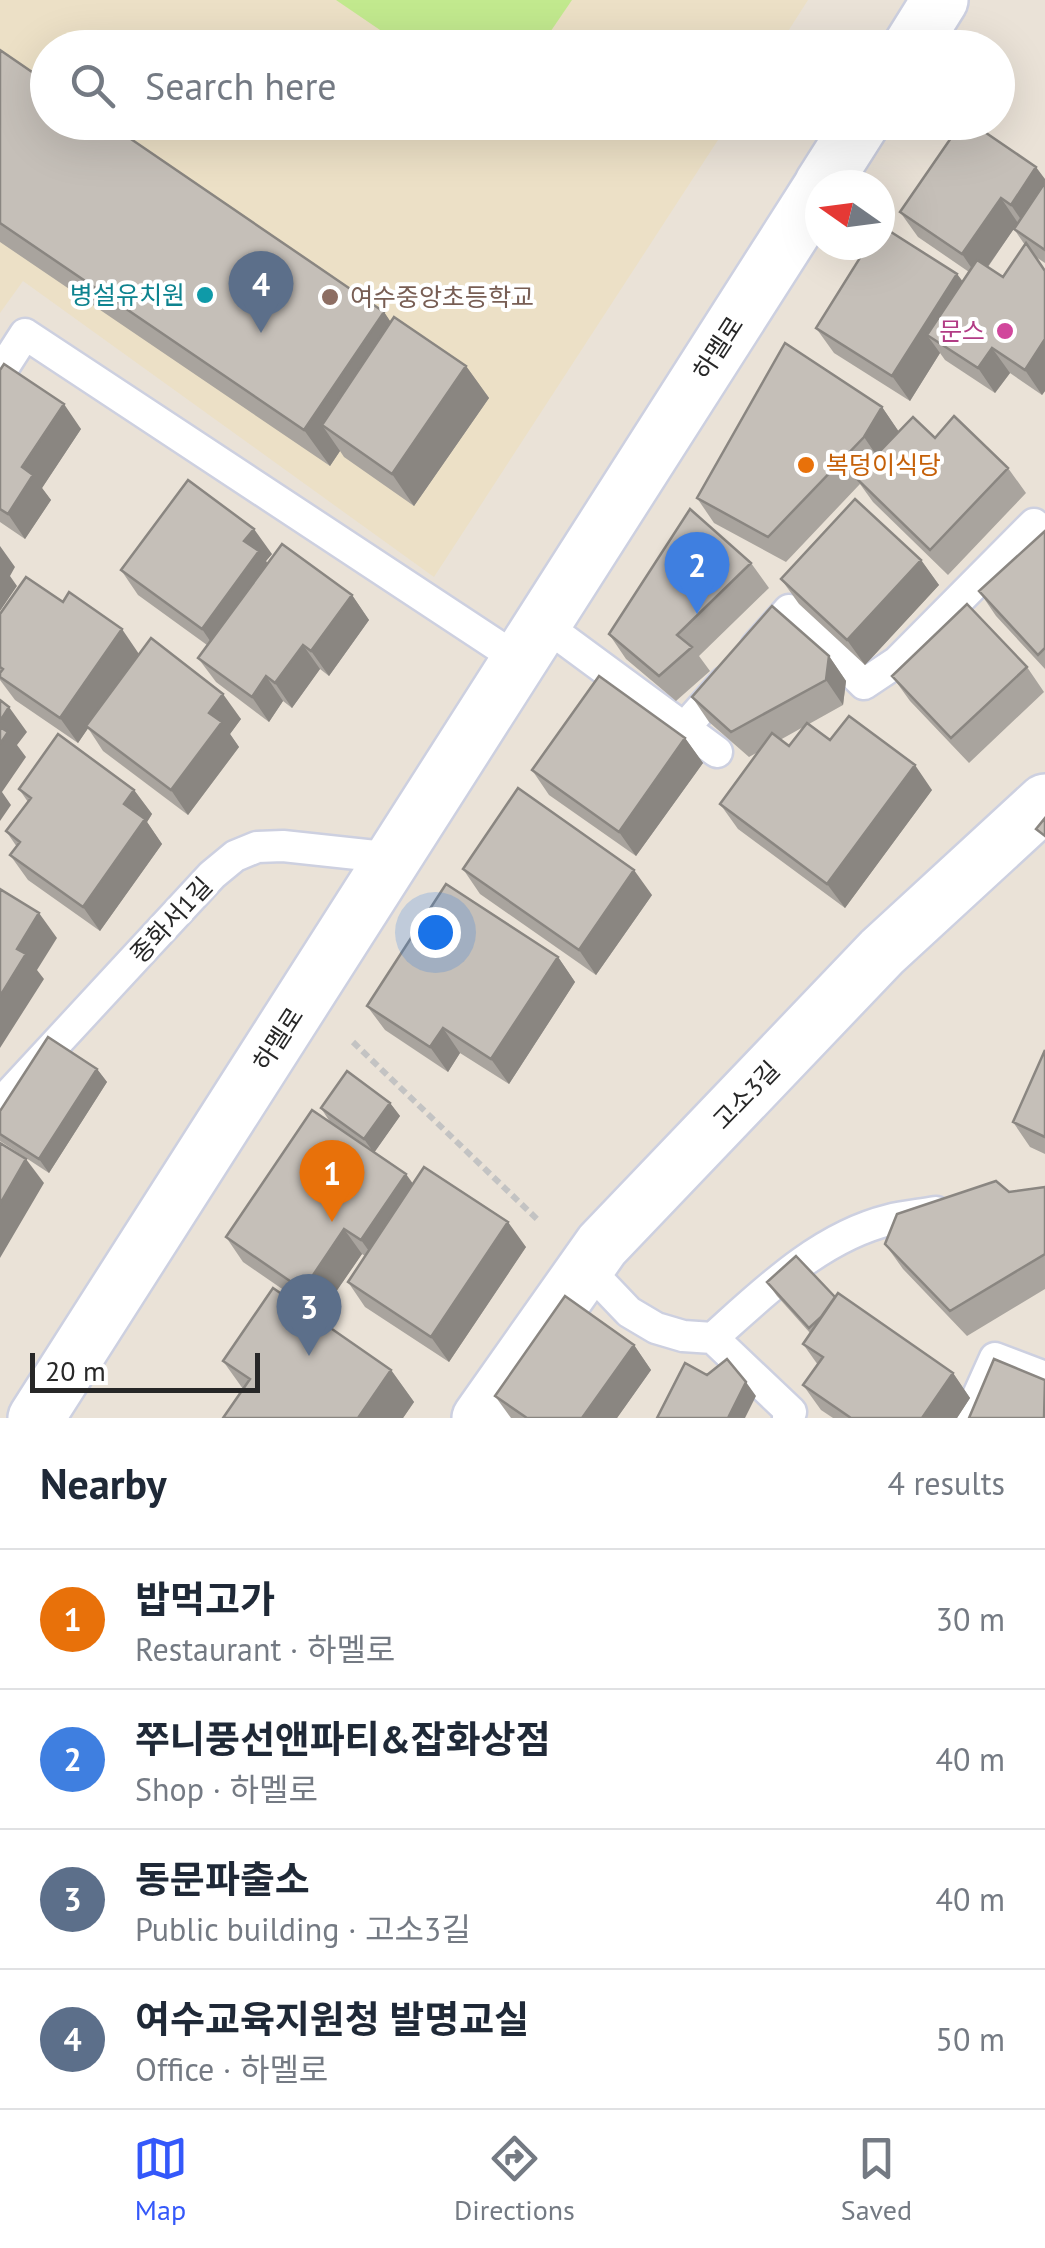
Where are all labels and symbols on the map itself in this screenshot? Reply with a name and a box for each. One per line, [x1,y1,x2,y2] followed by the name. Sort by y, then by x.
[805,170,895,260] north arrow
[228,250,294,333] pin: 4
[70,279,185,311] place label: 병설유치원
[350,281,534,313] place label: 여수중앙초등학교
[194,284,216,306] marker: 병설유치원
[319,286,341,308] marker: 여수중앙초등학교
[686,310,750,386] street label: 하멜로
[939,315,985,347] place label: 문스
[994,320,1016,342] marker: 문스
[826,449,941,481] place label: 복덩이식당
[795,454,817,476] marker: 복덩이식당
[664,532,730,614] pin: 2
[123,870,219,970] street label: 종화서1길
[410,907,461,958] your location
[246,1001,310,1077] street label: 하멜로
[706,1054,786,1136] street label: 고소3길
[300,1140,364,1222] pin: 1
[276,1274,342,1356] pin: 3
[30,1348,260,1392] scale bar

